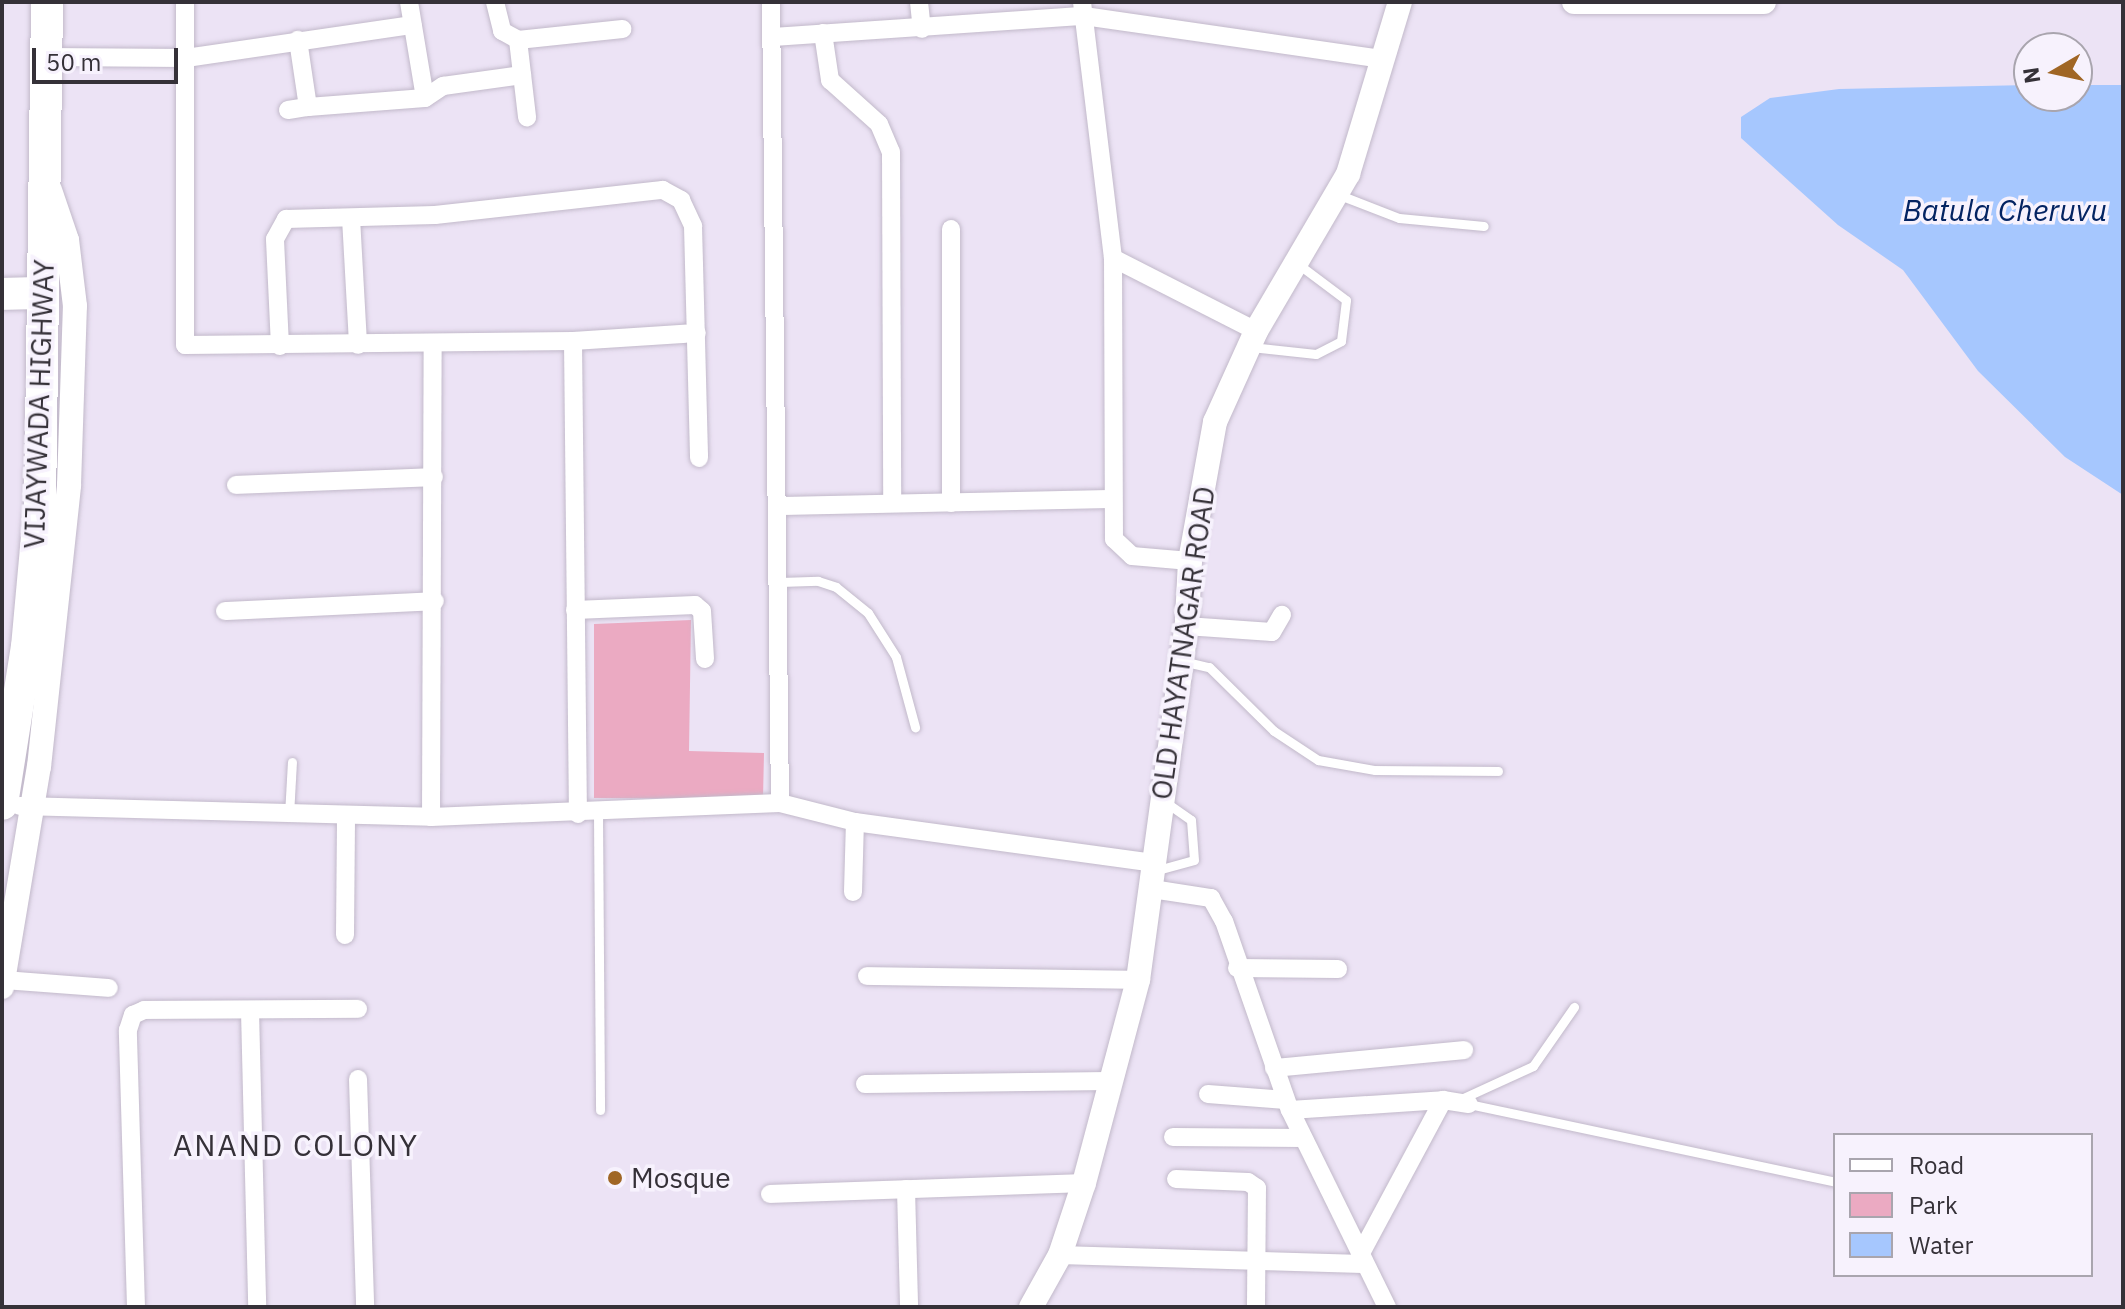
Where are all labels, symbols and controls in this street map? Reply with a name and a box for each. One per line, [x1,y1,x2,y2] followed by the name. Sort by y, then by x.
[36,32,182,82] scale bar
[2013,32,2093,112] north arrow
[46,46,101,78] text: 50 m
[2015,65,2046,86] text: N
[1903,192,2107,228] water label: Batula Cheruvu
[17,259,61,549] street label: VIJAYWADA HIGHWAY
[1144,484,1222,802] street label: OLD HAYATNAGAR ROAD
[173,1127,419,1163] district label: ANAND COLONY
[1833,1133,2093,1277] legend
[1909,1149,1964,1181] text: Road
[631,1161,731,1195] place label: Mosque
[606,1169,624,1187] marker: Mosque
[1909,1189,1958,1221] text: Park
[1909,1229,1973,1261] text: Water

